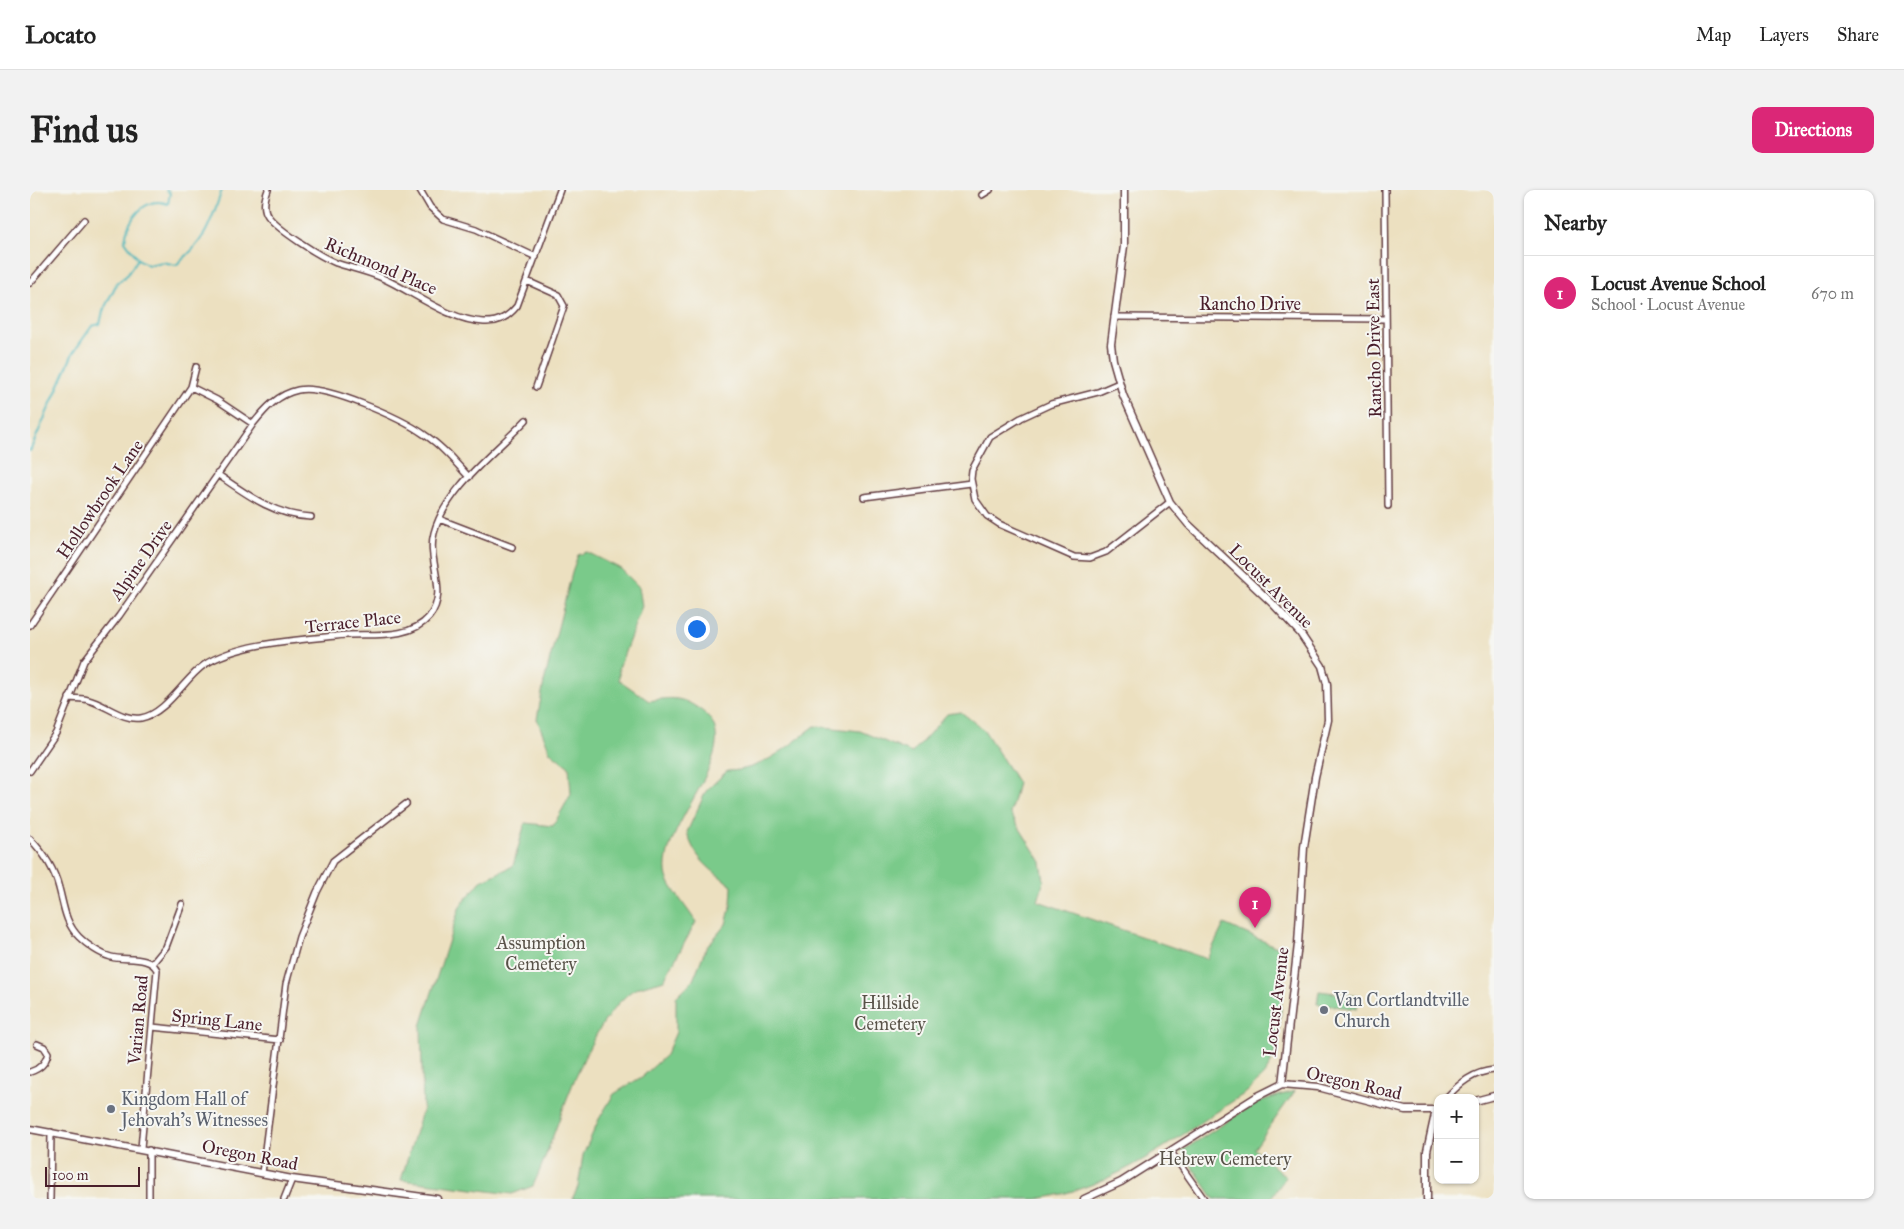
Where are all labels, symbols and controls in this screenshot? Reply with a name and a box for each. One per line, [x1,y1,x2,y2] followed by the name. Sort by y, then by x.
[25,20,96,50] text: Locato
[1696,24,1731,46] text: Map
[1759,24,1809,46] text: Layers
[1837,24,1879,46] text: Share
[1752,107,1874,153] button: Directions
[30,109,138,152] text: Find us
[1544,210,1607,236] text: Nearby
[322,232,440,300] street label: Richmond Place
[1591,272,1766,295] text: Locust Avenue School
[1362,277,1386,418] street label: Rancho Drive East
[1557,284,1563,303] text: 1
[1811,284,1854,303] text: 670 m
[1199,293,1301,315] street label: Rancho Drive
[1591,295,1745,314] text: School · Locust Avenue
[52,435,148,563] street label: Hollowbrook Lane
[105,515,177,606] street label: Alpine Drive
[1224,539,1318,633] street label: Locust Avenue
[304,606,402,638] street label: Terrace Place
[684,616,710,642] your location
[1239,887,1271,928] pin: 1
[495,932,586,975] park label: Assumption Cemetery
[1258,946,1294,1058] street label: Locust Avenue
[123,974,153,1067] street label: Varian Road
[1333,989,1469,1032] place label: Van Cortlandtville Church
[854,992,926,1035] park label: Hillside Cemetery
[170,1004,263,1037] street label: Spring Lane
[1318,1004,1330,1016] marker: Van Cortlandtville Church
[1304,1061,1404,1106] street label: Oregon Road
[119,1088,268,1132] place label: Kingdom Hall of Jehovah’s Witnesses
[1434,1094,1479,1184] map controls
[1434,1094,1479,1139] button: +
[105,1103,117,1115] marker: Kingdom Hall of Jehovah’s Witnesses
[200,1135,300,1176] street label: Oregon Road
[1434,1139,1479,1184] button: −
[1159,1148,1292,1170] park label: Hebrew Cemetery
[45,1164,140,1187] scale bar
[52,1167,89,1184] text: 100 m

